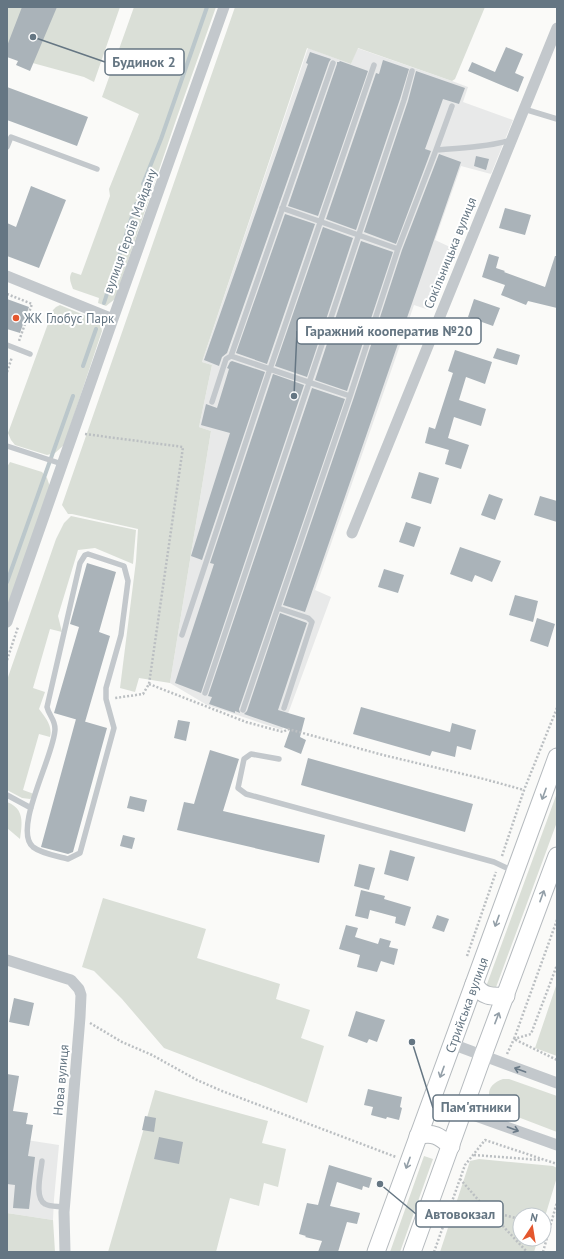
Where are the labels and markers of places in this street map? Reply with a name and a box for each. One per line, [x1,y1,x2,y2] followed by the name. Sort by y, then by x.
[105,49,184,75] callout: Будинок 2
[23,310,115,327] place label: ЖК Глобус Парк
[11,313,21,323] marker: ЖК Глобус Парк
[297,318,481,344] callout: Гаражний кооператив №20
[433,1095,519,1121] callout: Пам'ятники
[416,1201,503,1227] callout: Автовокзал

